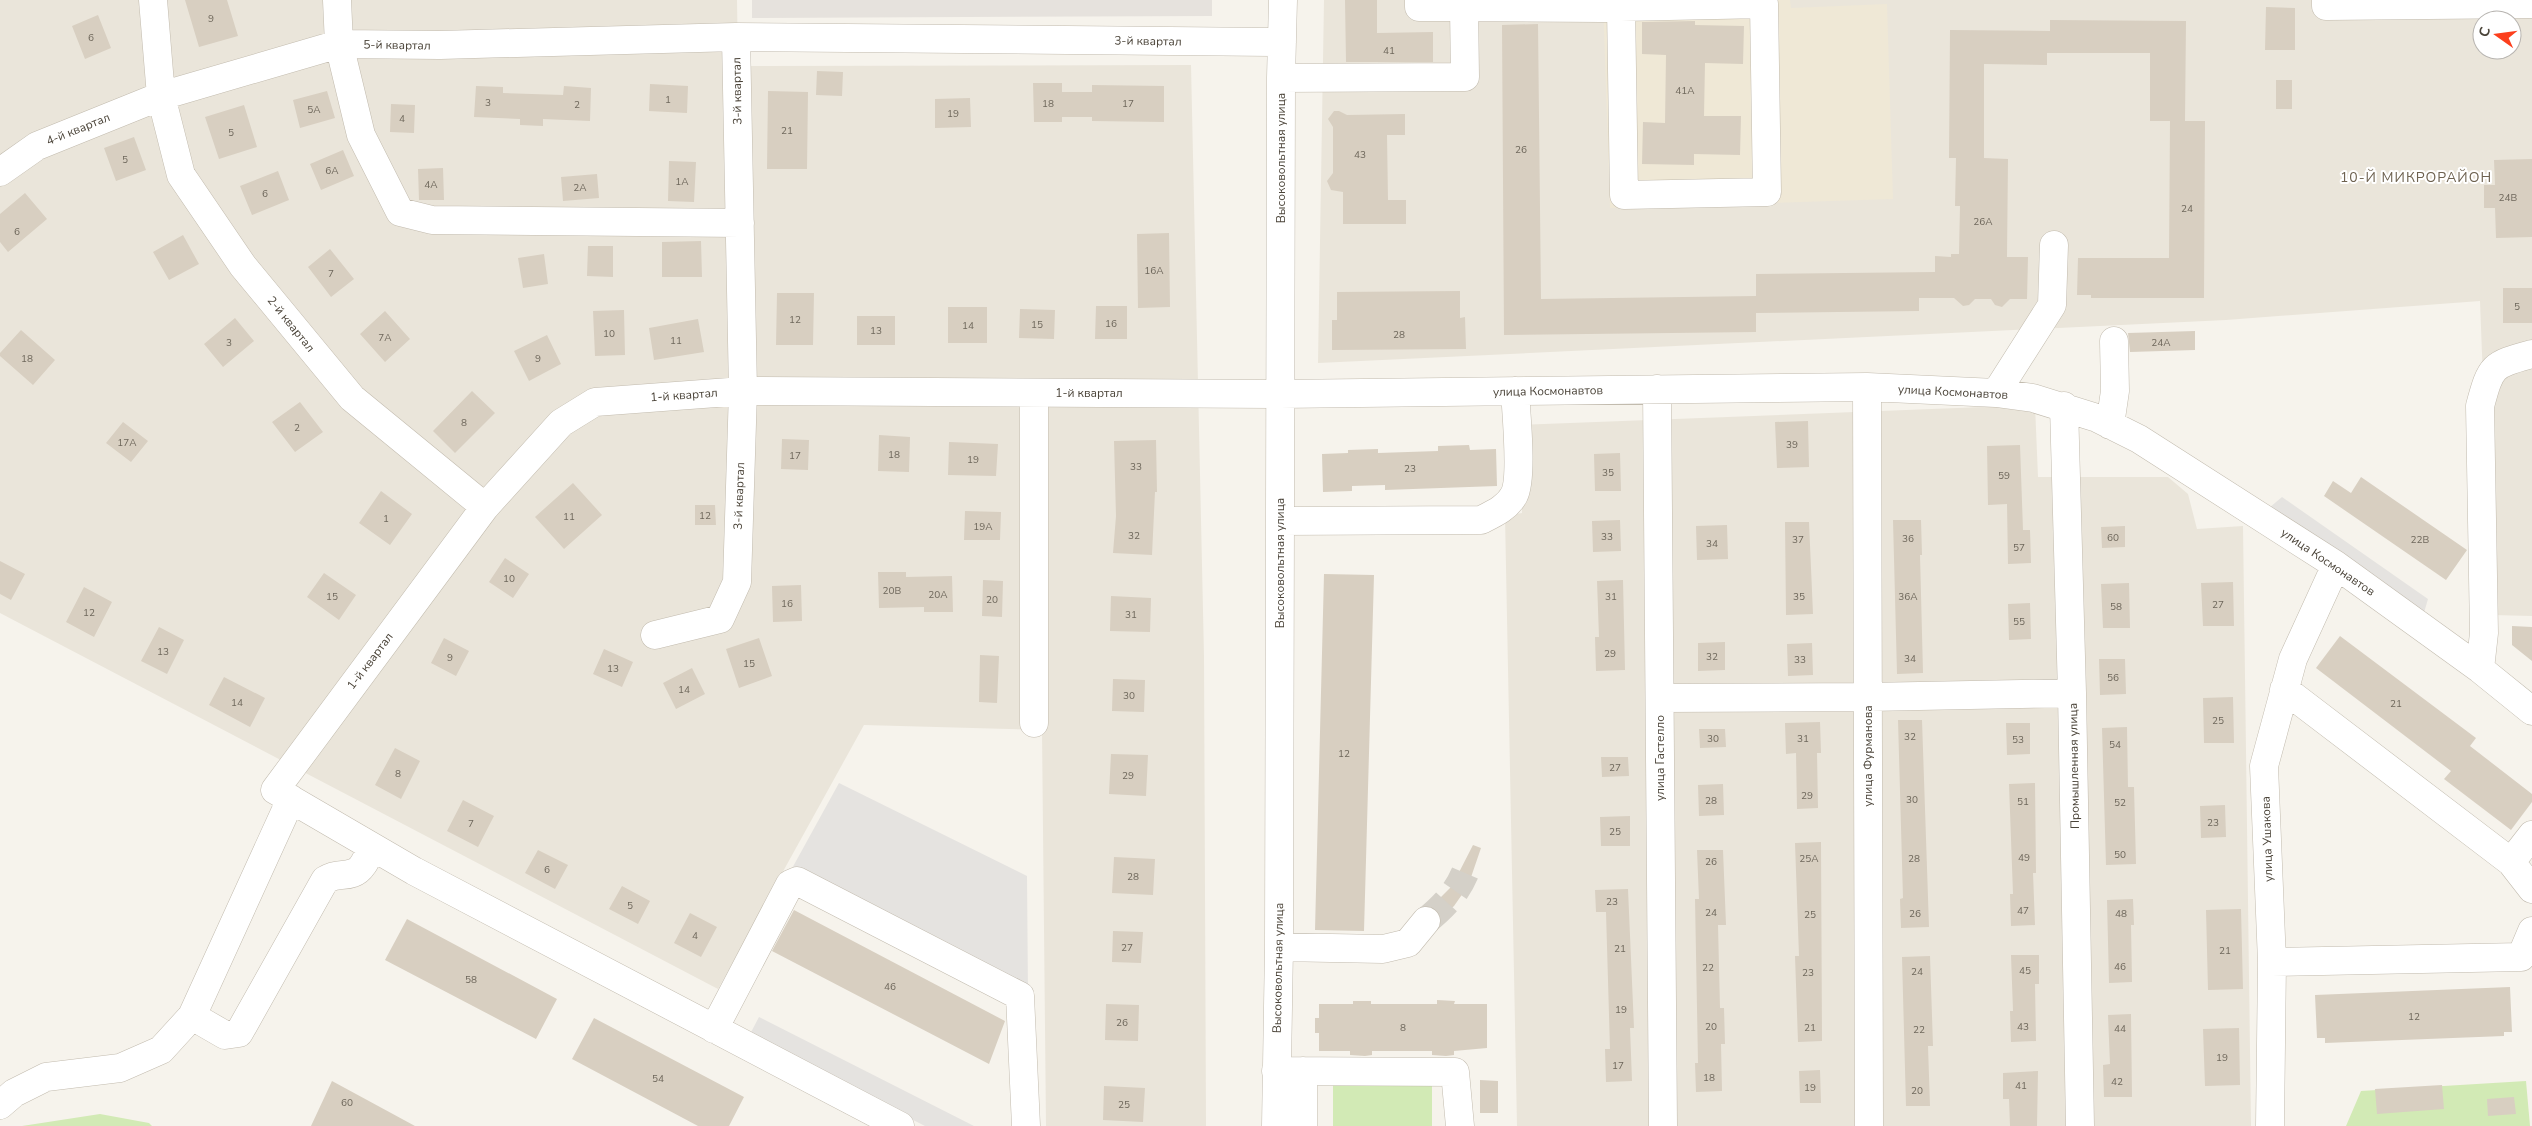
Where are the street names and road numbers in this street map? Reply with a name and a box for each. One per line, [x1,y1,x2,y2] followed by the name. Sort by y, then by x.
[1114,32,1182,50] street label: 3-й квартал
[363,36,431,54] street label: 5-й квартал
[728,57,746,125] street label: 3-й квартал
[1273,93,1289,223] street label: Высоковольтная улица
[44,109,112,149] street label: 4-й квартал
[264,293,318,355] street label: 2-й квартал
[1898,381,2009,403] street label: улица Космонавтов
[1493,382,1604,400] street label: улица Космонавтов
[650,385,718,405] street label: 1-й квартал
[1055,385,1123,401] street label: 1-й квартал
[730,462,748,530] street label: 3-й квартал
[1272,498,1288,628] street label: Высоковольтная улица
[2278,525,2379,600] street label: улица Космонавтов
[343,629,397,693] street label: 1-й квартал
[2065,703,2083,829] street label: Промышленная улица
[1860,705,1876,807] street label: улица Фурманова
[1652,715,1668,801] street label: улица Гастелло
[2258,796,2276,882] street label: улица Ушакова
[1269,903,1287,1033] street label: Высоковольтная улица

